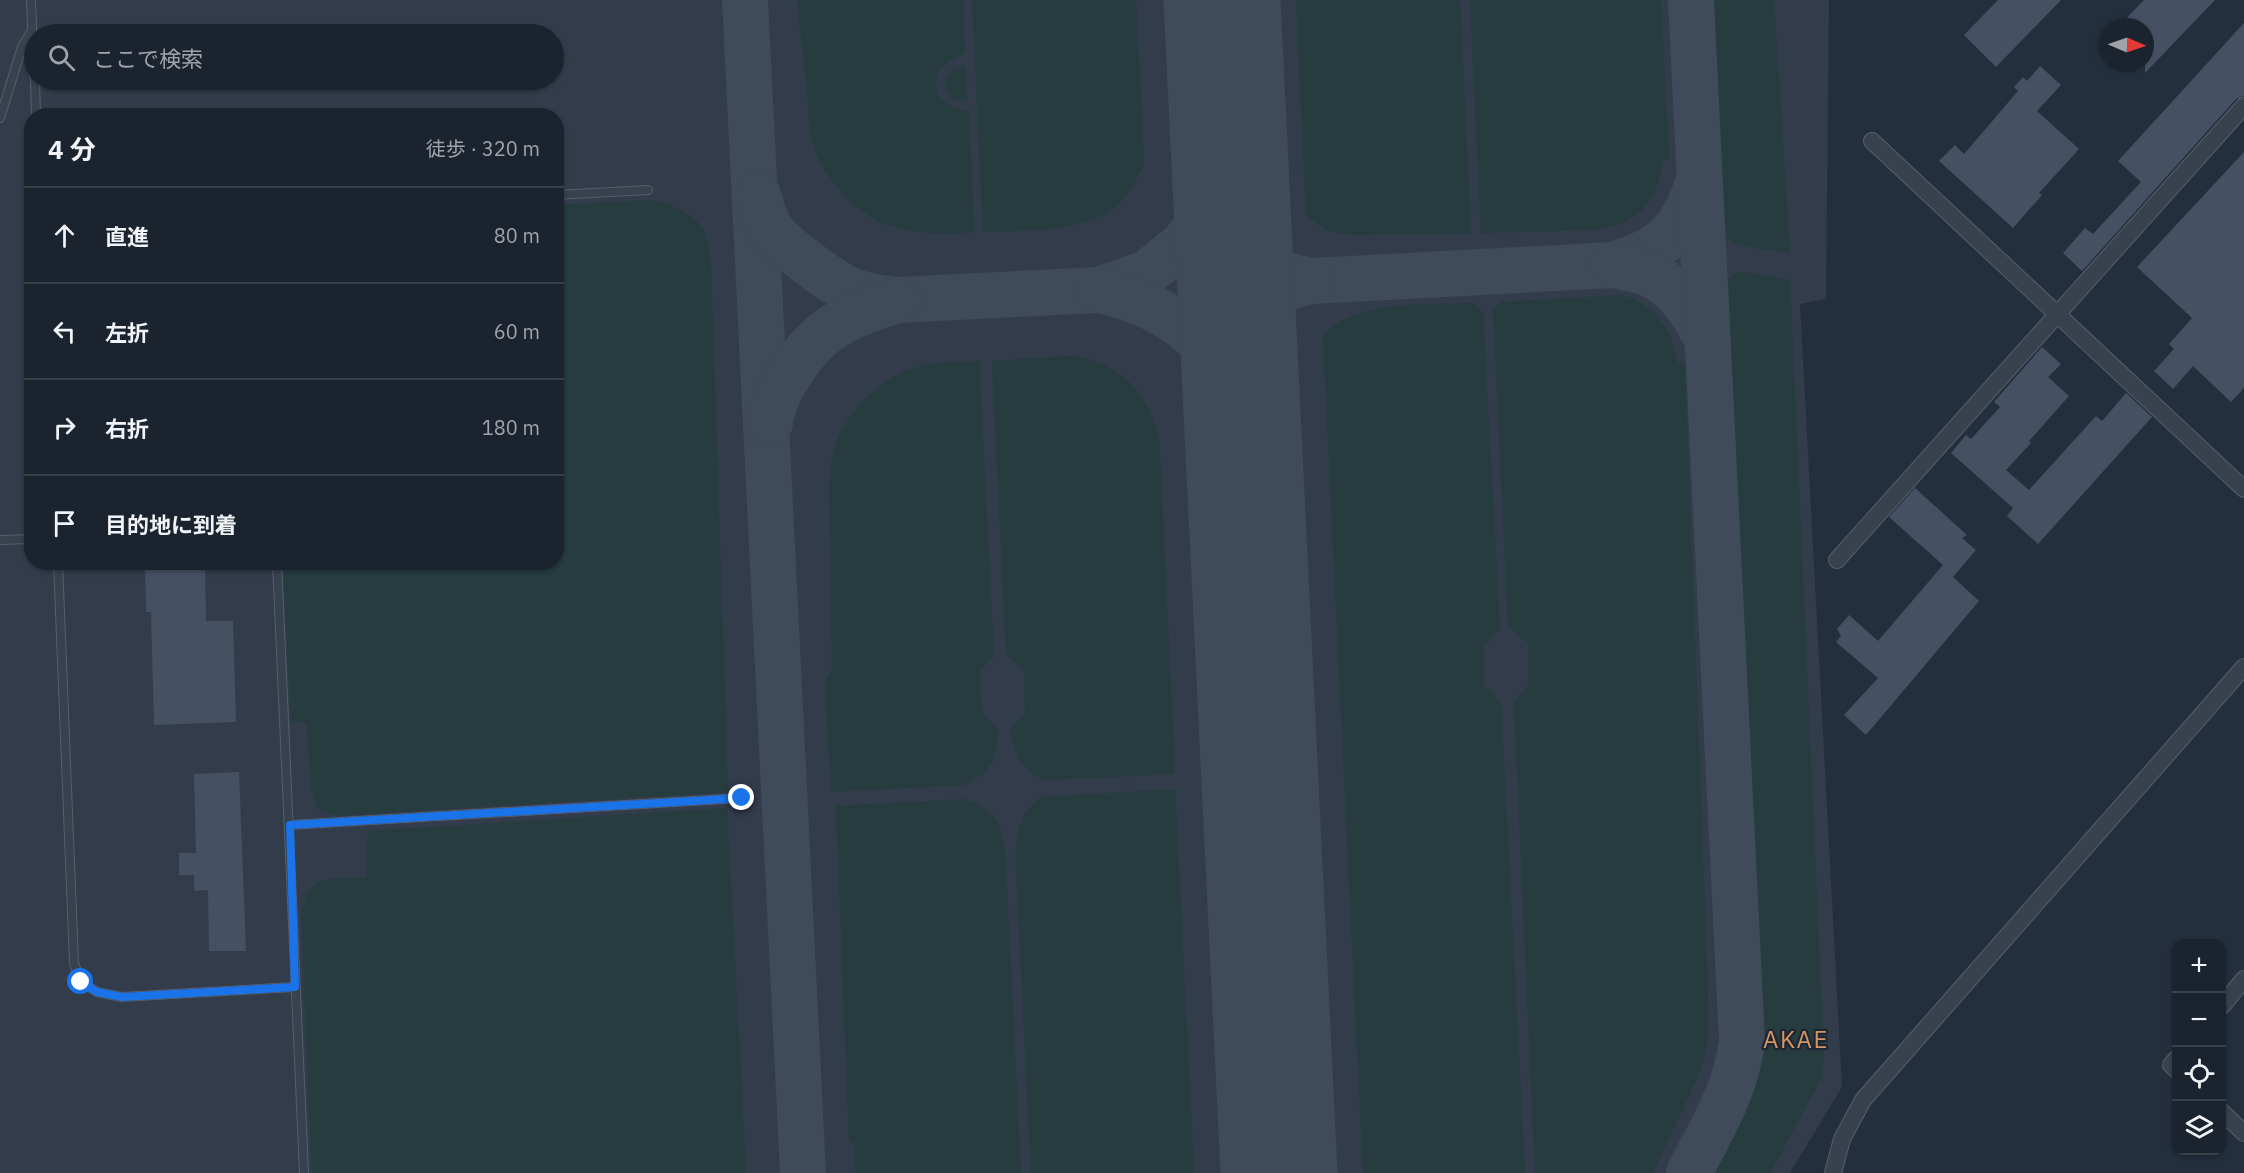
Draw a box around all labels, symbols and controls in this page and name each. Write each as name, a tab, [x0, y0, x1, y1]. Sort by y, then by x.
north arrow	[2100, 18, 2154, 72]
search box	[24, 24, 564, 90]
icon: search	[45, 41, 78, 74]
text: ここで検索	[93, 44, 203, 73]
text: 4 分	[48, 132, 96, 166]
text: 徒歩 · 320 m	[426, 135, 540, 162]
icon: ahead	[48, 219, 81, 252]
text: 直進	[105, 222, 149, 251]
text: 80 m	[494, 222, 540, 249]
icon: left	[48, 315, 81, 348]
text: 左折	[105, 318, 149, 347]
text: 60 m	[494, 318, 540, 345]
icon: right	[48, 411, 81, 444]
text: 右折	[105, 414, 149, 443]
text: 180 m	[482, 414, 540, 441]
icon: arrive	[48, 507, 81, 540]
text: 目的地に到着	[105, 510, 237, 539]
route end	[728, 784, 754, 810]
map controls	[2172, 939, 2226, 1155]
button: +	[2172, 939, 2226, 993]
route start	[67, 968, 93, 994]
button: −	[2172, 993, 2226, 1047]
district label: AKAE	[1763, 1023, 1829, 1055]
button: locate	[2172, 1047, 2226, 1101]
button: layers	[2172, 1101, 2226, 1155]

